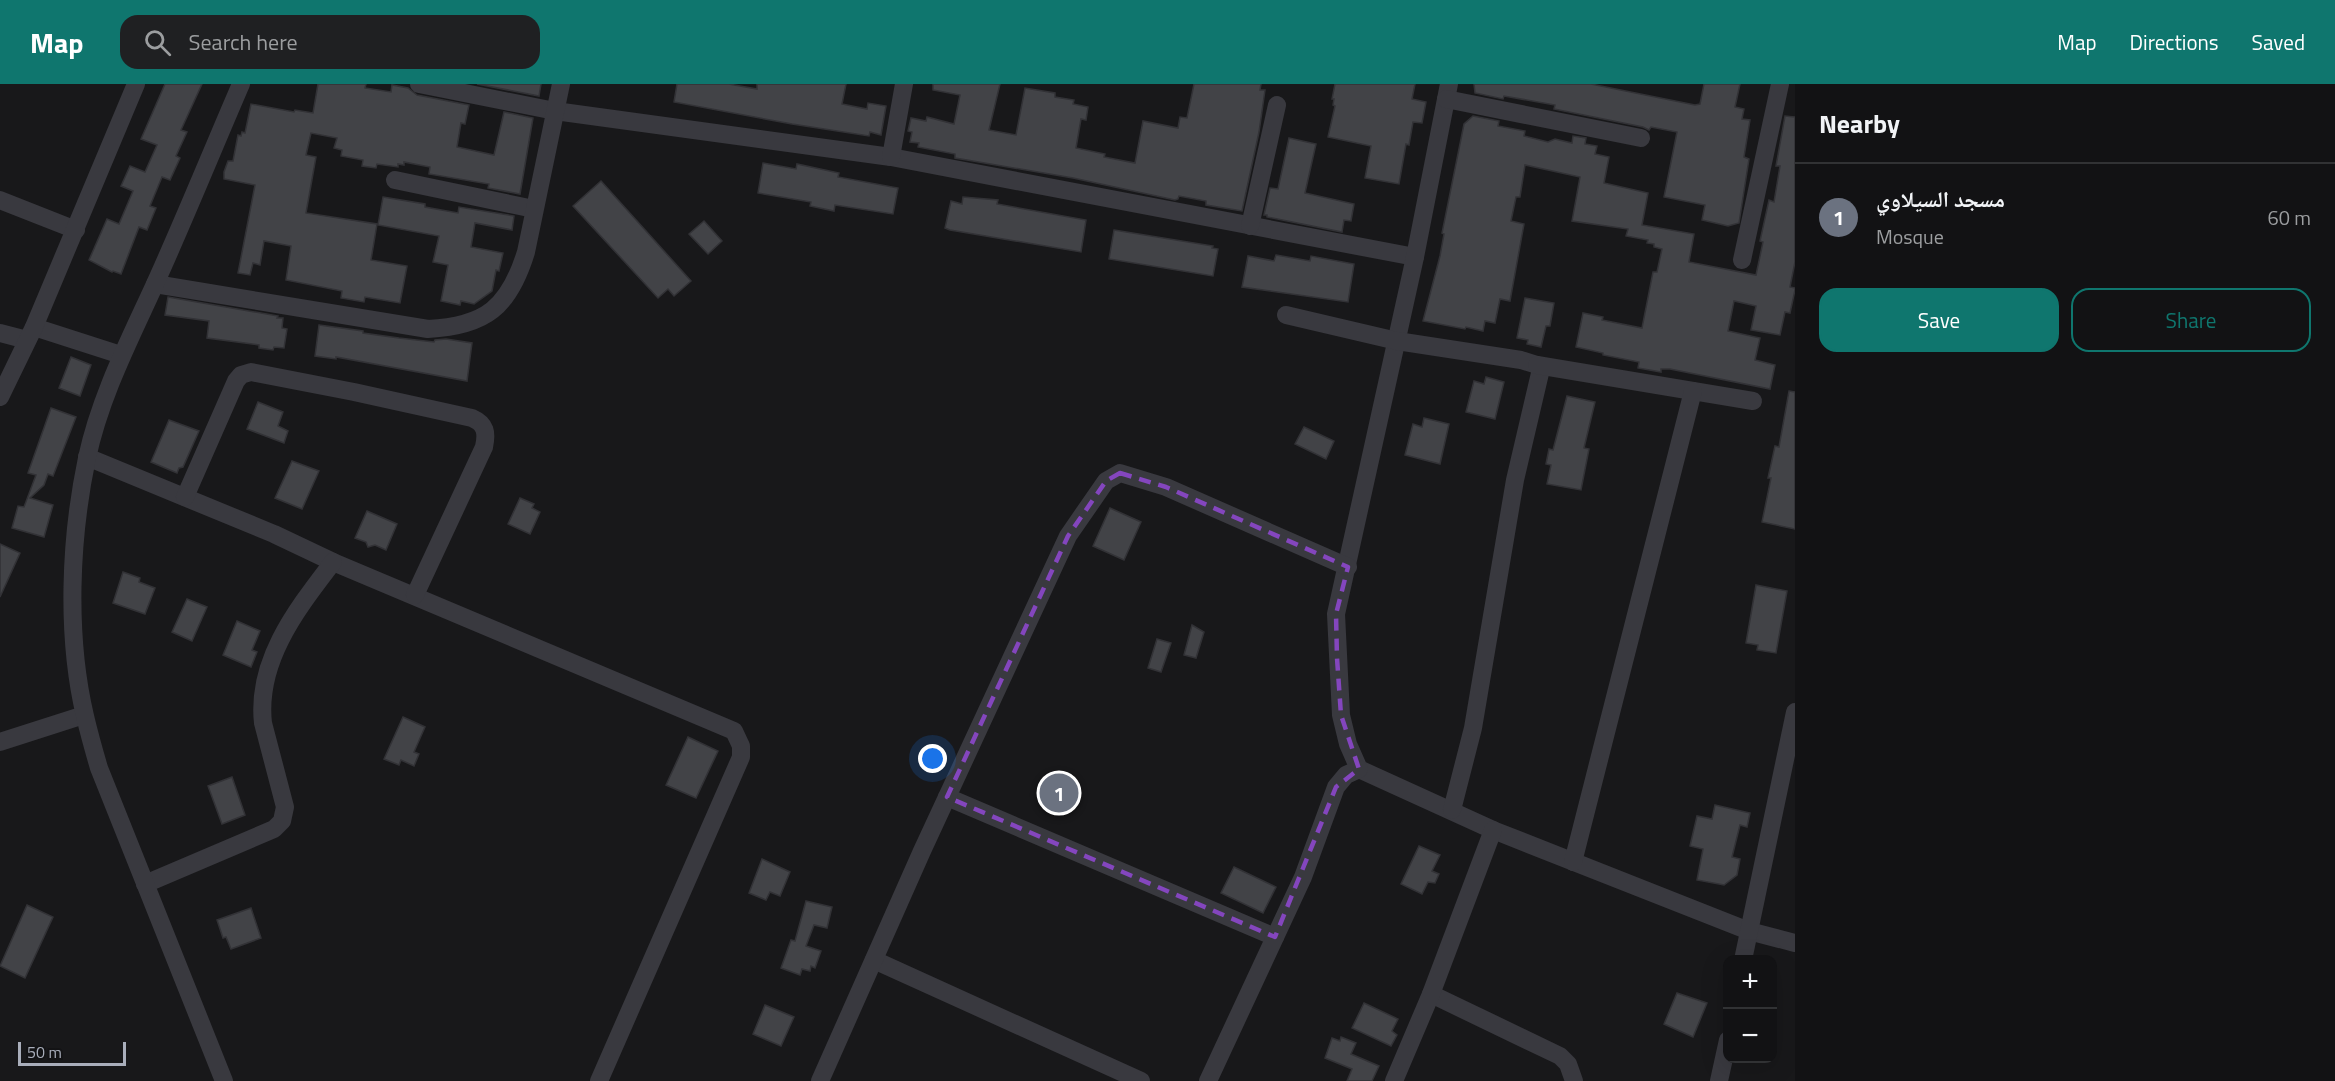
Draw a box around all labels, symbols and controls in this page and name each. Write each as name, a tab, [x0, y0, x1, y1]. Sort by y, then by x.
search box	[120, 15, 540, 69]
text: Map	[30, 21, 84, 64]
text: Search here	[189, 25, 298, 59]
icon: search	[141, 26, 174, 59]
text: Map	[2057, 26, 2097, 58]
text: Directions	[2130, 26, 2219, 58]
text: Saved	[2252, 26, 2305, 58]
text: Nearby	[1819, 104, 1900, 143]
text: مسجد السيلاوي	[1876, 182, 2005, 216]
text: 1	[1833, 202, 1844, 233]
text: 60 m	[2267, 202, 2311, 233]
text: Mosque	[1876, 221, 1944, 252]
button: Save	[1819, 288, 2059, 352]
button: Share	[2071, 288, 2311, 352]
your location	[918, 744, 947, 773]
pin: 1	[1040, 770, 1078, 816]
map controls	[1723, 955, 1777, 1063]
button: +	[1723, 955, 1777, 1009]
button: −	[1723, 1009, 1777, 1063]
scale bar	[18, 1039, 126, 1066]
text: 50 m	[27, 1040, 62, 1064]

